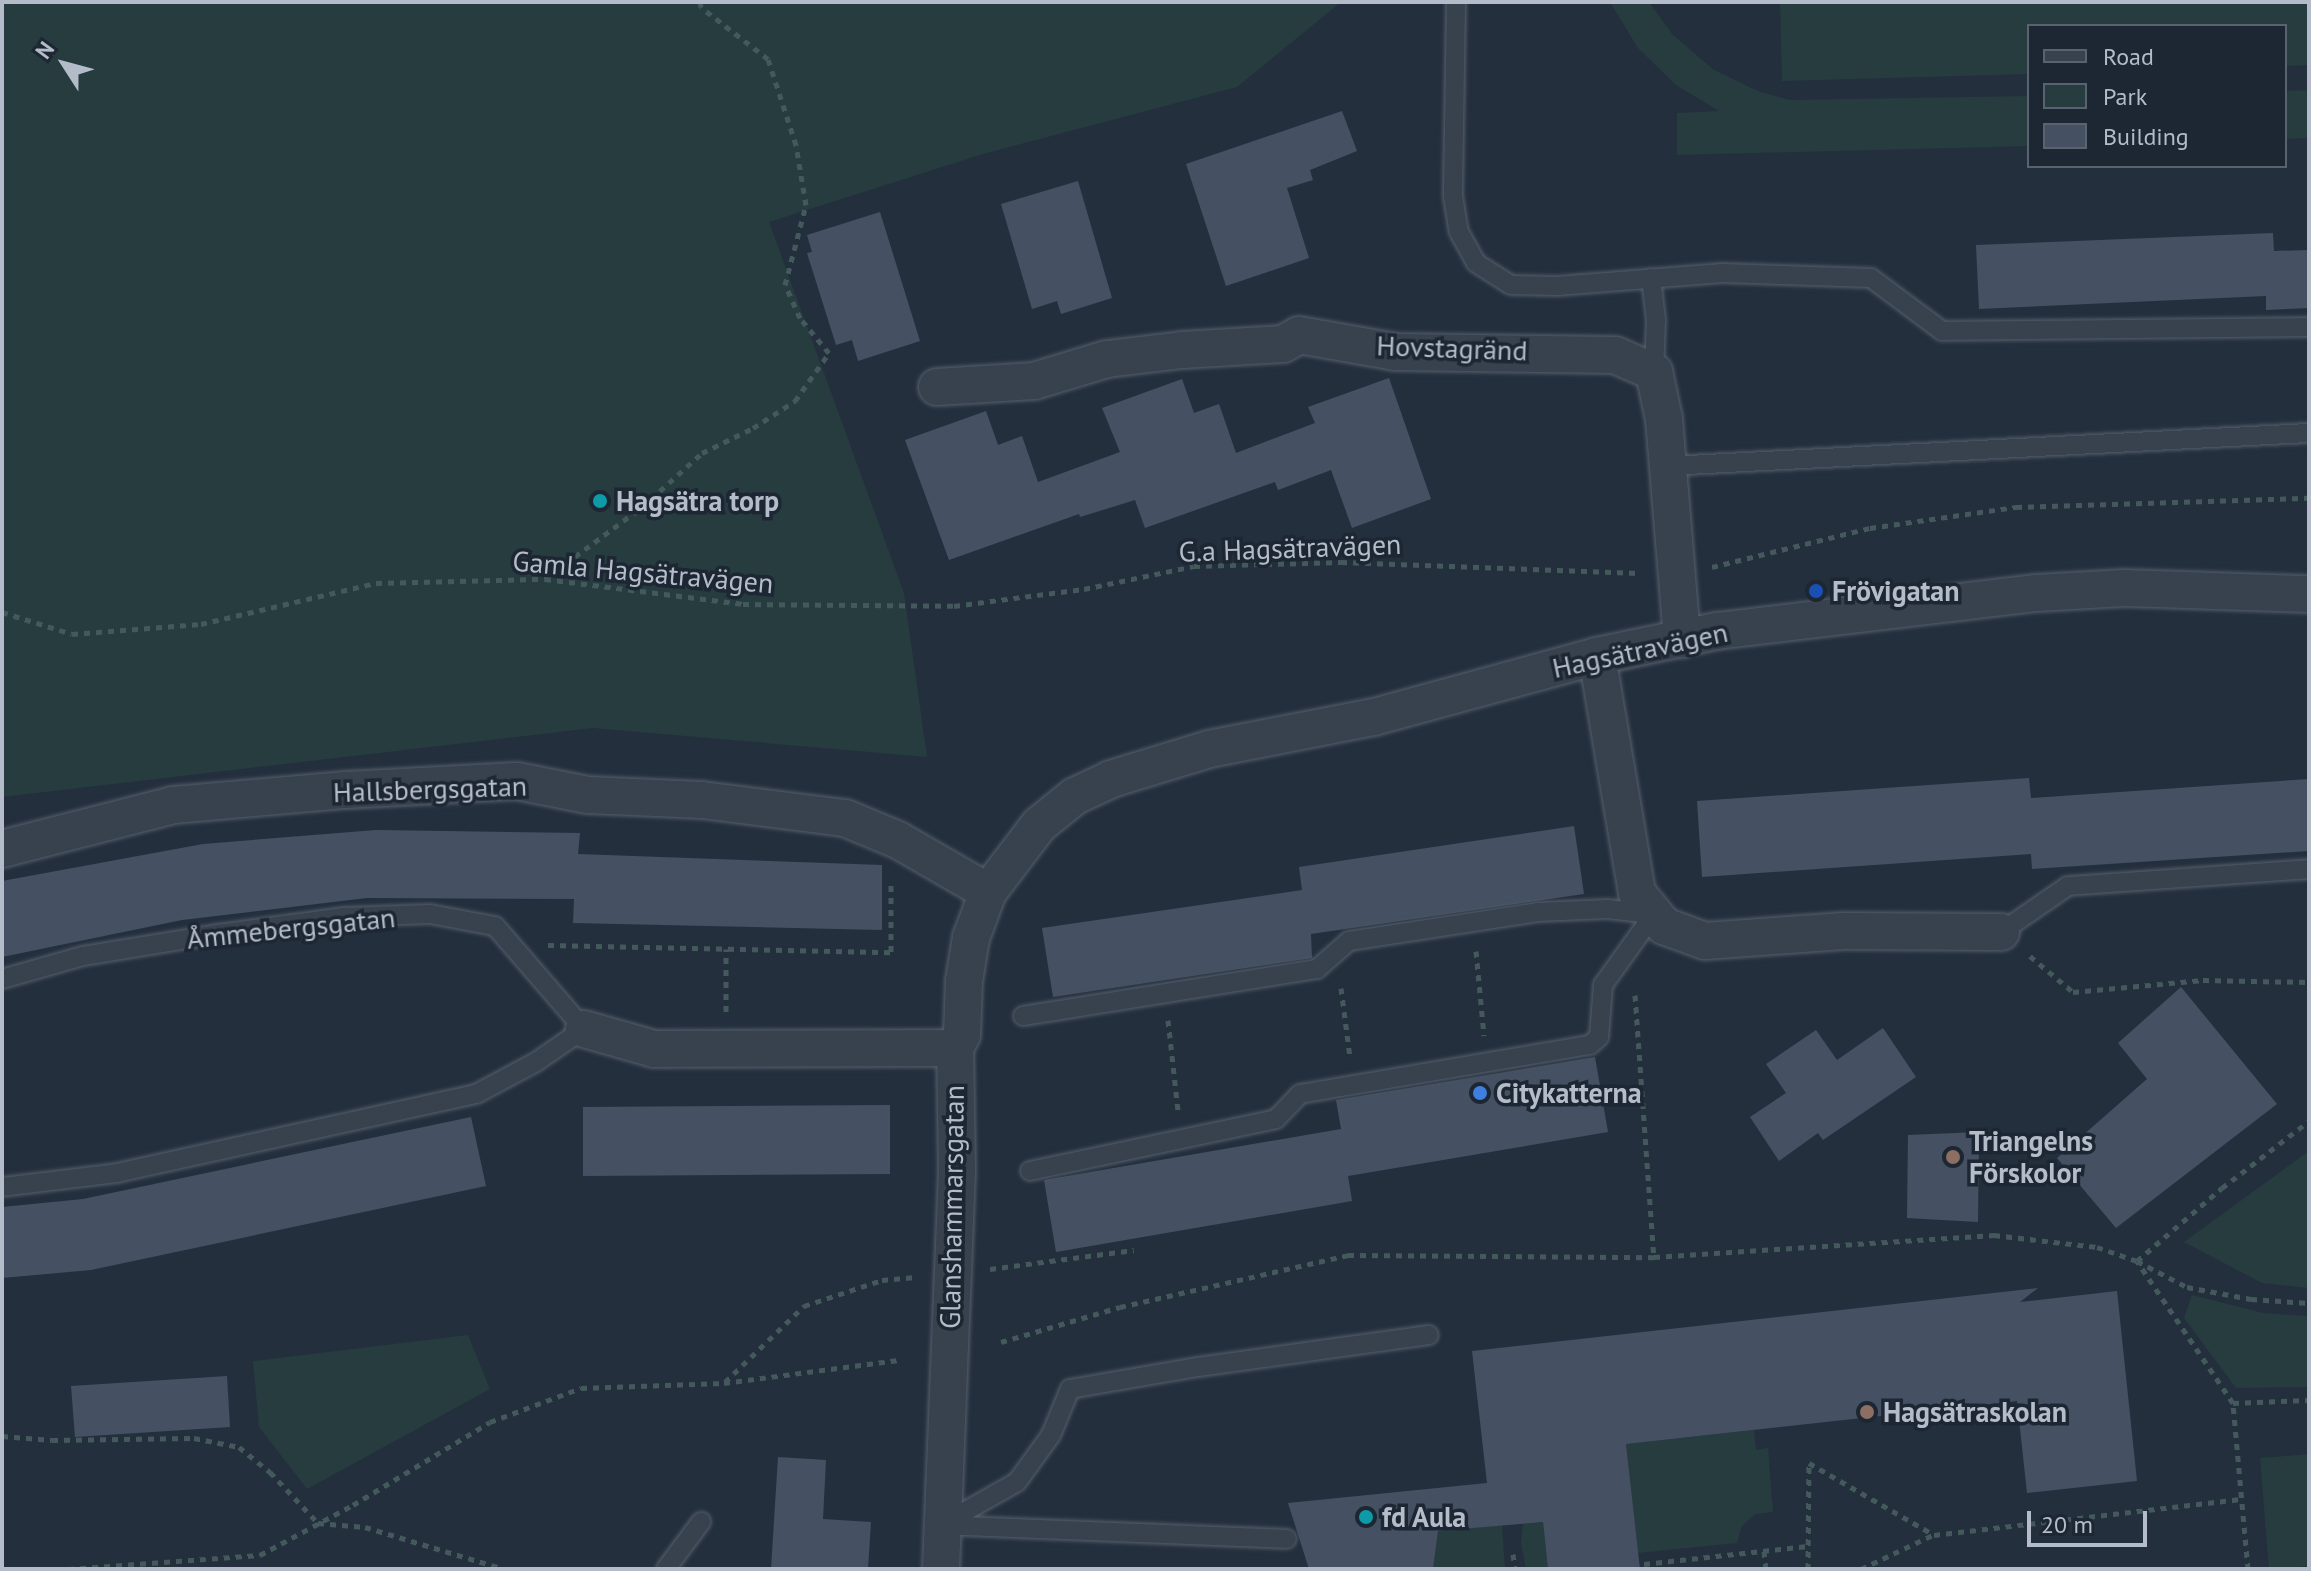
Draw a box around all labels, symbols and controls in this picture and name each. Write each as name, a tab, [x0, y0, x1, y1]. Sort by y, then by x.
north arrow	[24, 24, 104, 104]
legend	[2027, 24, 2287, 168]
text: N	[29, 36, 60, 64]
text: Road	[2103, 41, 2154, 72]
text: Park	[2103, 81, 2147, 112]
text: Building	[2103, 121, 2189, 152]
street label: Hovstagränd	[1376, 329, 1528, 367]
place label: Hagsätra torp	[616, 484, 779, 518]
marker: Hagsätra torp	[591, 492, 609, 510]
street label: G.a Hagsätravägen	[1178, 527, 1402, 569]
street label: Gamla Hagsätravägen	[511, 544, 775, 600]
place label: Frövigatan	[1832, 574, 1959, 608]
marker: Frövigatan	[1807, 582, 1825, 600]
street label: Hagsätravägen	[1549, 615, 1731, 685]
street label: Hallsbergsgatan	[332, 769, 528, 809]
street label: Åmmebergsgatan	[185, 900, 397, 956]
place label: Citykatterna	[1496, 1076, 1642, 1110]
marker: Citykatterna	[1471, 1084, 1489, 1102]
street label: Glanshammarsgatan	[933, 1085, 971, 1329]
place label: Triangelns Förskolor	[1969, 1124, 2093, 1190]
marker: Triangelns Förskolor	[1944, 1148, 1962, 1166]
place label: Hagsätraskolan	[1883, 1395, 2067, 1429]
marker: Hagsätraskolan	[1858, 1403, 1876, 1421]
scale bar	[2031, 1495, 2151, 1545]
place label: fd Aula	[1382, 1500, 1467, 1534]
marker: fd Aula	[1357, 1508, 1375, 1526]
text: 20 m	[2041, 1509, 2093, 1540]

